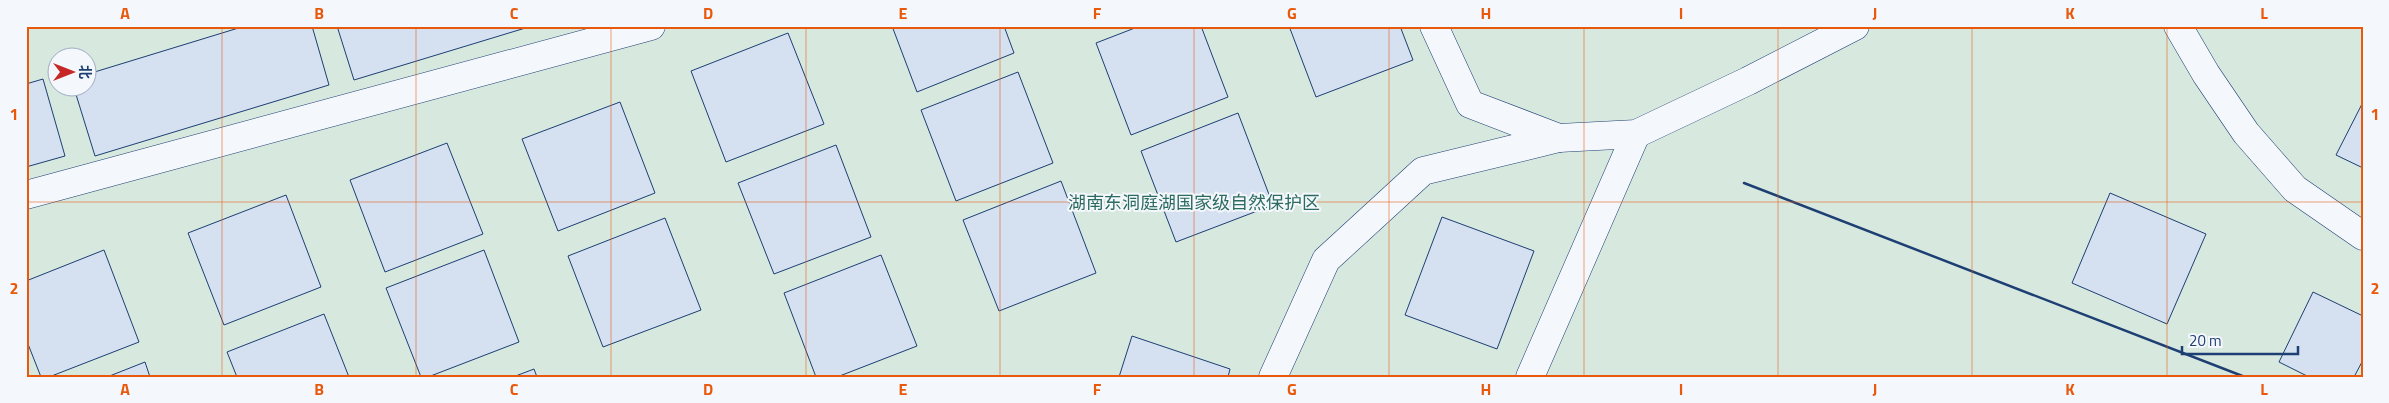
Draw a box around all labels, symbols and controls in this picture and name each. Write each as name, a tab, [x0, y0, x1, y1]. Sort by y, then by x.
text: A	[120, 1, 130, 25]
text: B	[314, 1, 324, 25]
text: C	[510, 1, 519, 25]
text: D	[703, 1, 713, 25]
text: E	[899, 1, 908, 25]
text: F	[1093, 1, 1102, 25]
text: G	[1287, 1, 1297, 25]
text: H	[1481, 1, 1491, 25]
text: I	[1679, 1, 1683, 25]
text: J	[1873, 1, 1877, 25]
text: K	[2065, 1, 2075, 25]
text: L	[2260, 1, 2268, 25]
north arrow	[48, 48, 98, 98]
text: 北	[75, 65, 96, 79]
text: 1	[10, 102, 18, 126]
text: 1	[2371, 102, 2379, 126]
park label: 湖南东洞庭湖国家级自然保护区	[1068, 189, 1320, 216]
text: 2	[10, 276, 18, 300]
text: 2	[2371, 276, 2379, 300]
scale bar	[2182, 323, 2298, 355]
text: 20 m	[2189, 329, 2222, 352]
text: A	[120, 377, 130, 401]
text: B	[314, 377, 324, 401]
text: C	[510, 377, 519, 401]
text: D	[703, 377, 713, 401]
text: E	[899, 377, 908, 401]
text: F	[1093, 377, 1102, 401]
text: G	[1287, 377, 1297, 401]
text: H	[1481, 377, 1491, 401]
text: I	[1679, 377, 1683, 401]
text: J	[1873, 377, 1877, 401]
text: K	[2065, 377, 2075, 401]
text: L	[2260, 377, 2268, 401]

